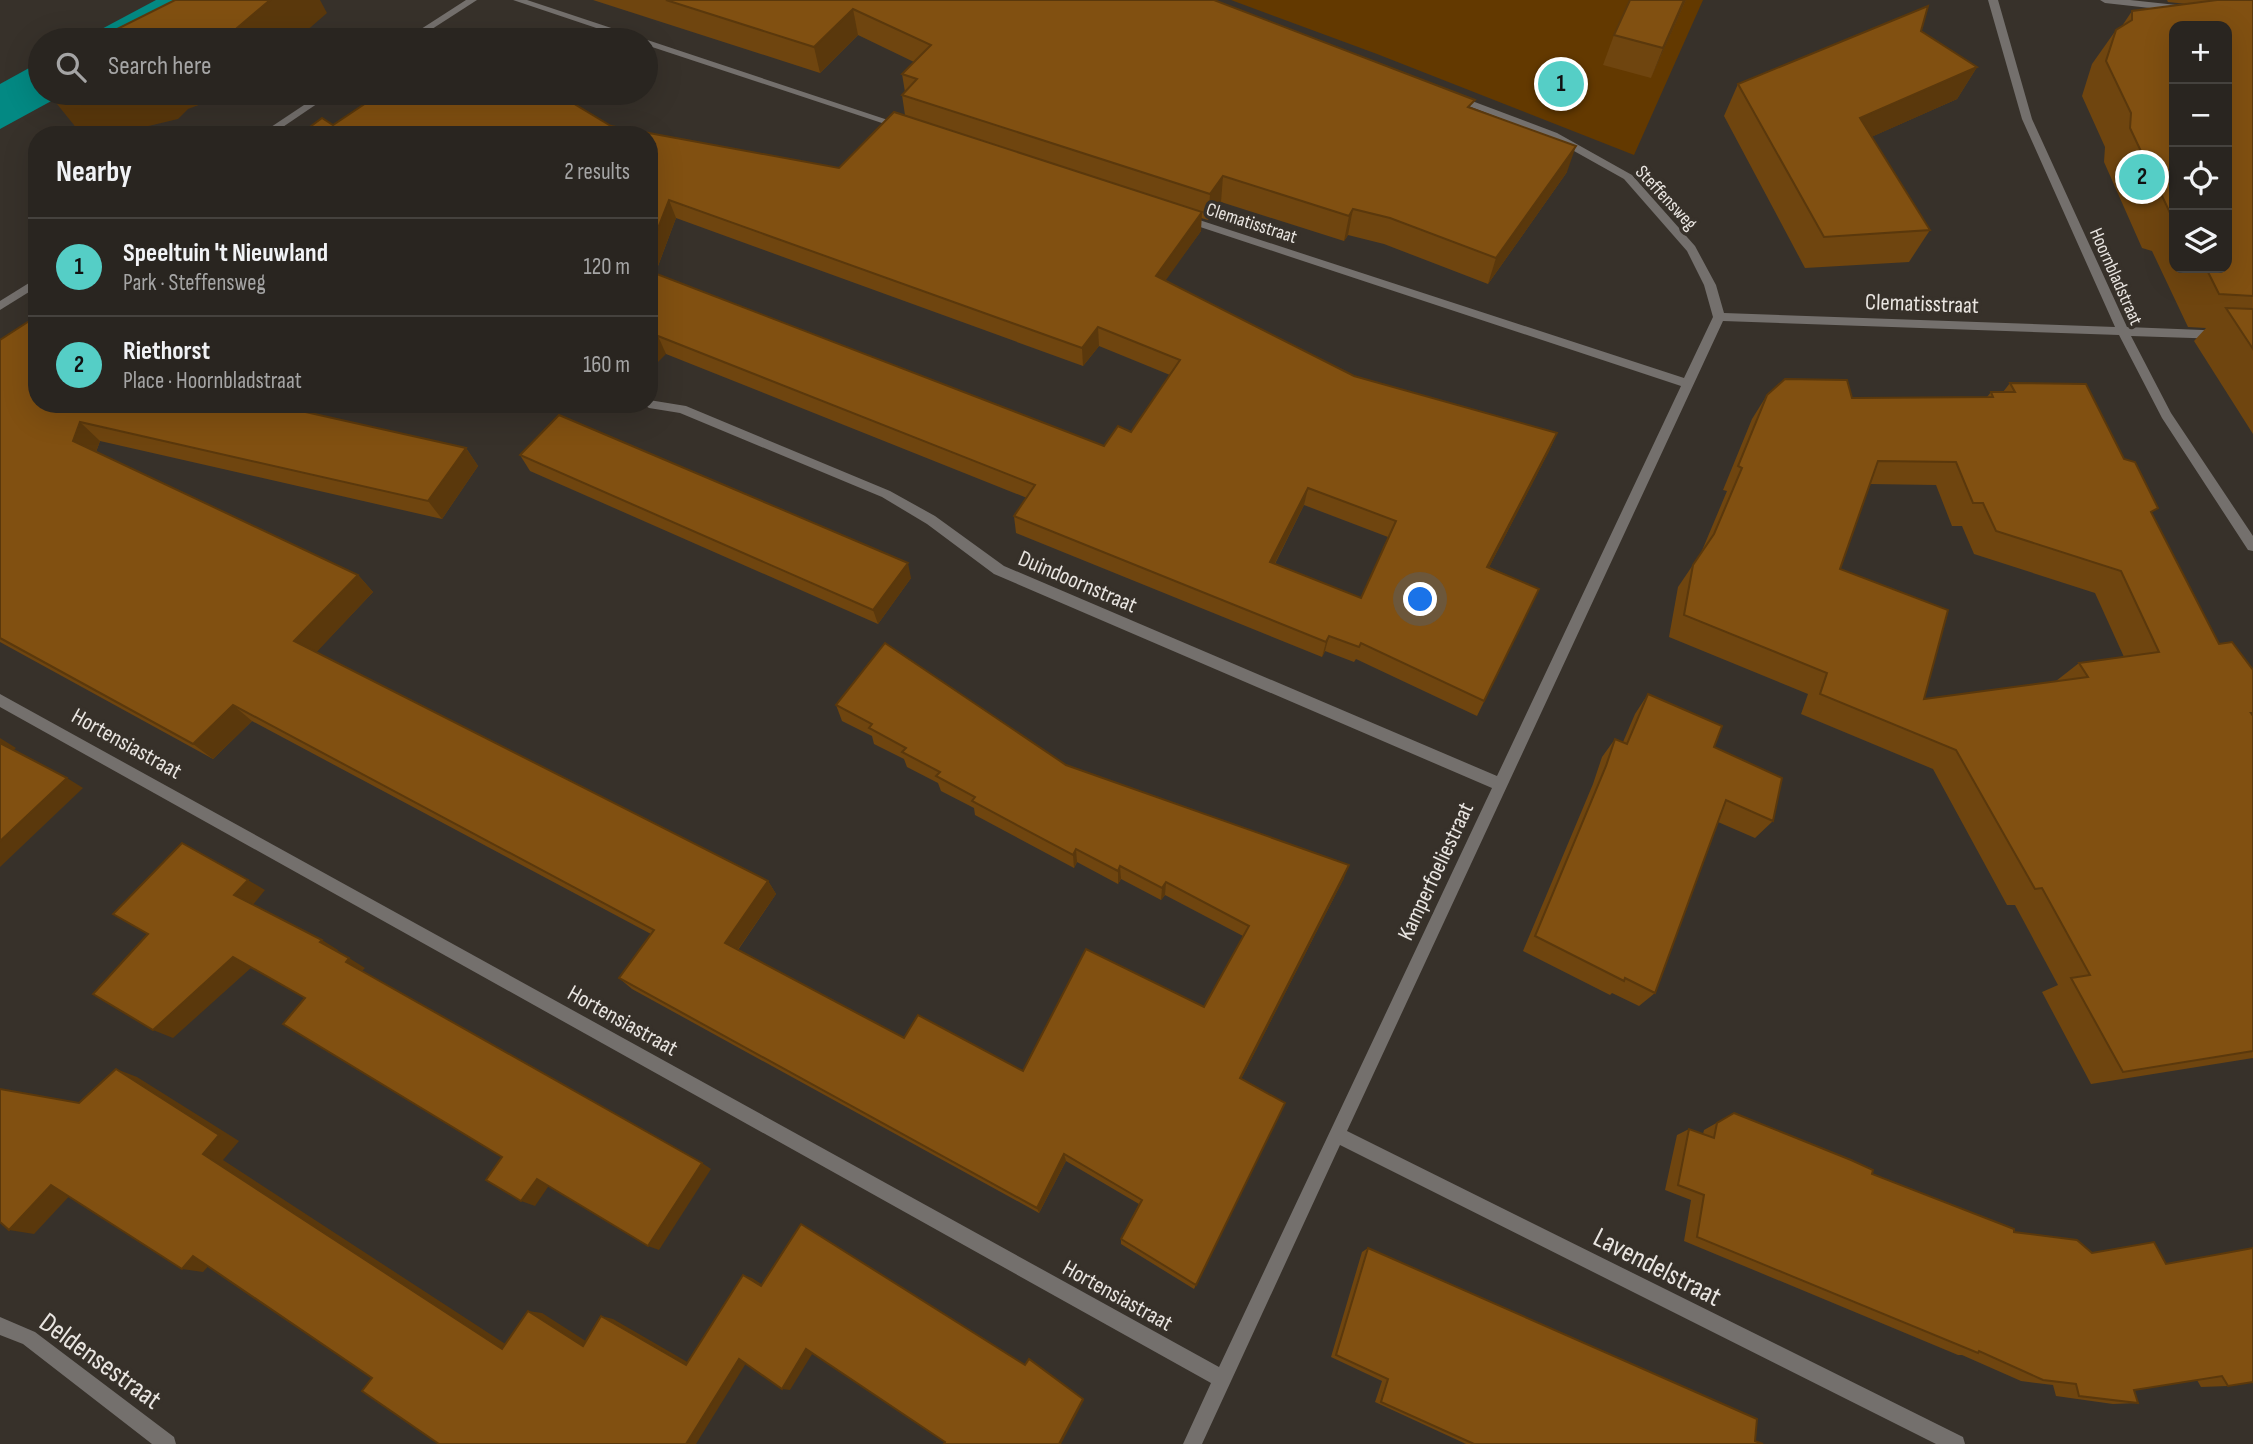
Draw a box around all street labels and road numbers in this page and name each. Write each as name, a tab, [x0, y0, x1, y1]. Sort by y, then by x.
street label: Steffensweg	[1630, 161, 1702, 236]
street label: Clematisstraat	[1203, 198, 1300, 249]
street label: Hoornbladstraat	[2084, 224, 2147, 329]
street label: Clematisstraat	[1865, 288, 1979, 320]
street label: Duindoornstraat	[1014, 544, 1141, 620]
street label: Hortensiastraat	[67, 702, 187, 786]
street label: Kamperfoeliestraat	[1392, 798, 1480, 945]
street label: Hortensiastraat	[563, 979, 683, 1063]
street label: Lavendelstraat	[1588, 1221, 1727, 1314]
street label: Hortensiastraat	[1058, 1254, 1178, 1338]
street label: Deldensestraat	[33, 1306, 168, 1417]

